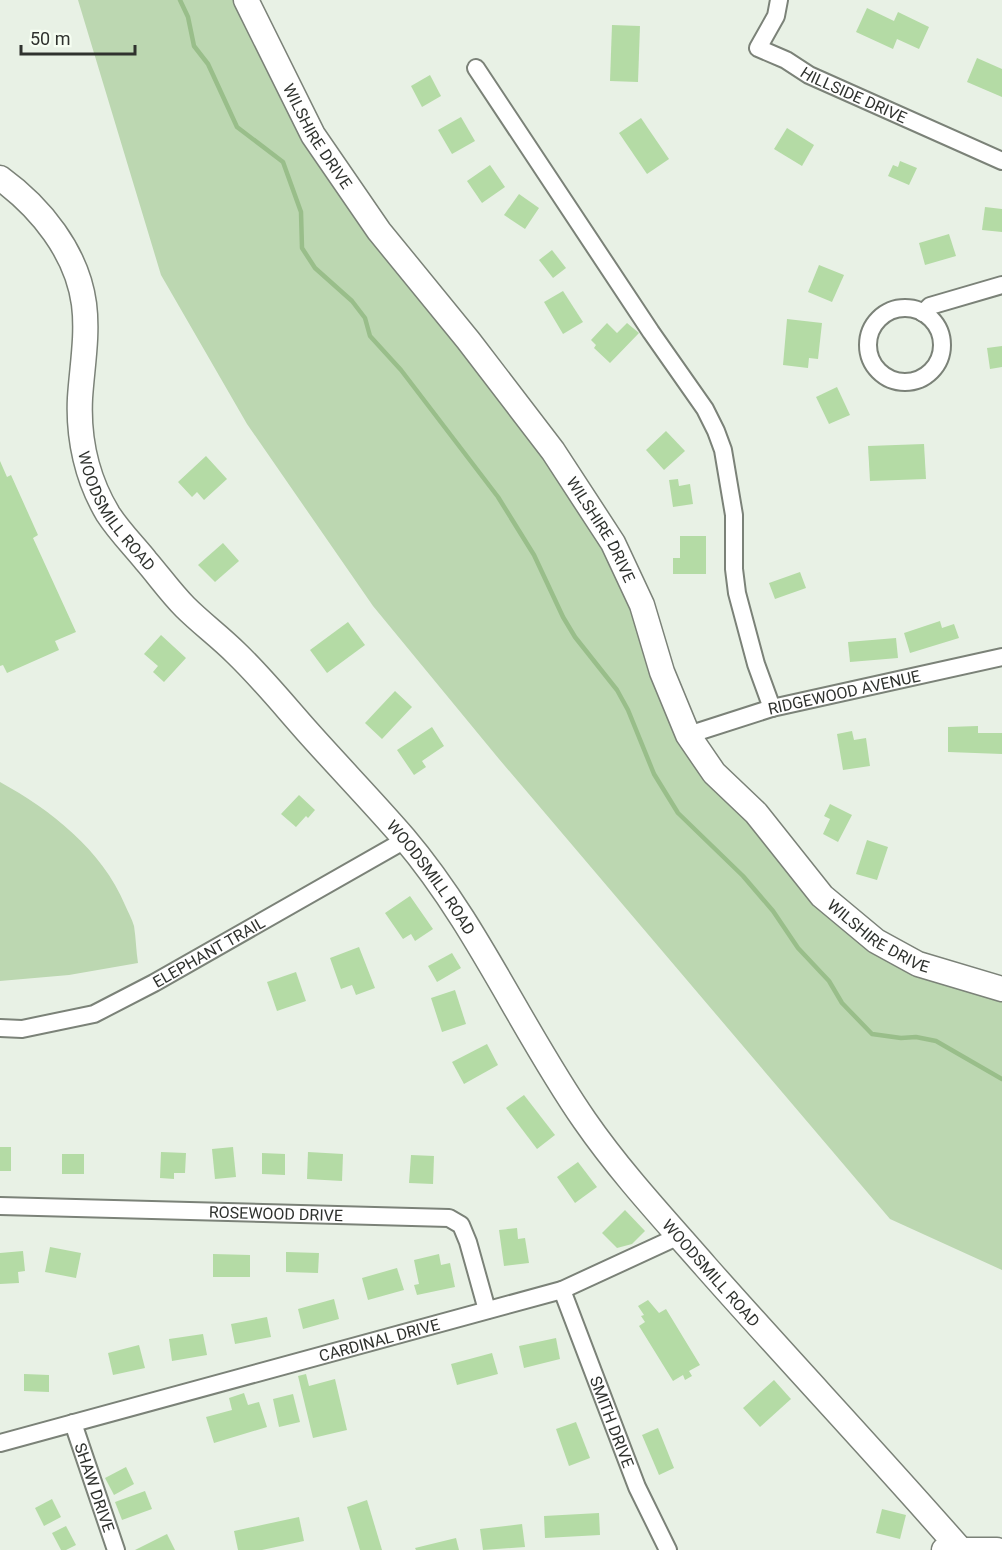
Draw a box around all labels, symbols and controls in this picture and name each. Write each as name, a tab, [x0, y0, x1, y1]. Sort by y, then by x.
scale bar	[21, 18, 135, 56]
text: 50 m	[30, 28, 70, 49]
street label: HILLSIDE DRIVE	[797, 63, 910, 127]
street label: WILSHIRE DRIVE	[279, 80, 356, 193]
street label: WOODSMILL ROAD	[74, 449, 159, 575]
street label: WILSHIRE DRIVE	[562, 473, 639, 585]
street label: RIDGEWOOD AVENUE	[766, 666, 922, 719]
street label: WOODSMILL ROAD	[383, 816, 479, 938]
street label: WILSHIRE DRIVE	[823, 896, 931, 977]
street label: ELEPHANT TRAIL	[150, 913, 269, 992]
street label: ROSEWOOD DRIVE	[209, 1203, 343, 1225]
street label: WOODSMILL ROAD	[658, 1216, 764, 1331]
street label: CARDINAL DRIVE	[317, 1315, 442, 1366]
street label: SMITH DRIVE	[586, 1373, 638, 1470]
street label: SHAW DRIVE	[70, 1440, 118, 1535]

